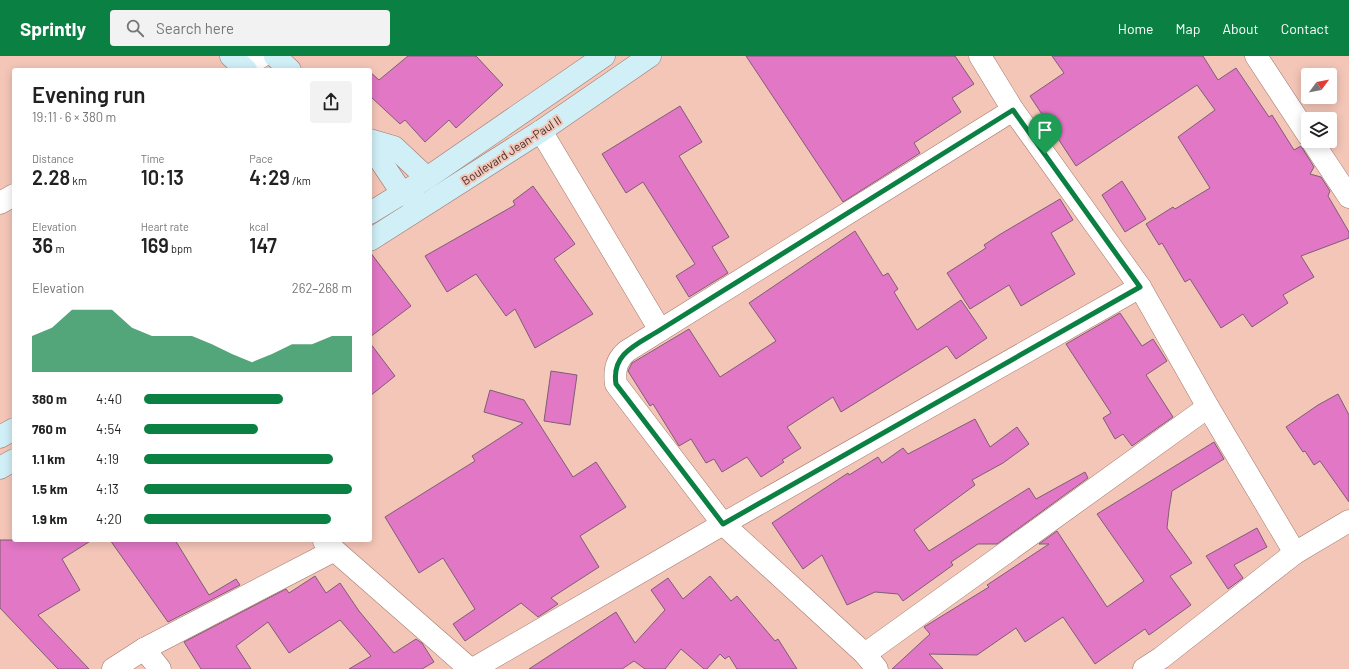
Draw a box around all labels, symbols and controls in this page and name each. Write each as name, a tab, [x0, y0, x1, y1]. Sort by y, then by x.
search box	[110, 10, 390, 46]
text: Sprintly	[20, 17, 86, 40]
icon: search	[124, 17, 146, 39]
text: Search here	[156, 19, 234, 37]
text: Home	[1118, 20, 1154, 37]
text: Map	[1176, 20, 1200, 37]
text: About	[1222, 20, 1259, 37]
text: Contact	[1281, 20, 1329, 37]
north arrow	[1301, 68, 1337, 104]
map controls	[1301, 68, 1337, 148]
text: Evening run	[32, 81, 146, 107]
button: share	[310, 81, 352, 123]
text: 19:11 · 6 × 380 m	[32, 109, 116, 125]
button: layers	[1301, 112, 1337, 148]
street label: Boulevard Jean-Paul II	[459, 113, 563, 187]
pin	[1028, 113, 1062, 154]
icon: arrive	[1034, 119, 1056, 141]
text: Distance	[32, 152, 74, 165]
text: Time	[141, 152, 164, 165]
text: Pace	[249, 152, 273, 165]
text: 2.28	[32, 165, 70, 189]
text: 10:13	[141, 165, 184, 189]
text: 4:29	[249, 165, 290, 189]
text: km	[70, 174, 87, 187]
text: /km	[290, 174, 311, 187]
text: Elevation	[32, 220, 76, 233]
text: Heart rate	[141, 220, 189, 233]
text: kcal	[249, 220, 269, 233]
text: 36	[32, 233, 53, 257]
text: 169	[141, 233, 169, 257]
text: 147	[249, 233, 277, 257]
text: m	[53, 242, 65, 255]
text: bpm	[169, 242, 192, 255]
text: Elevation	[32, 280, 84, 296]
text: 262–268 m	[292, 280, 352, 296]
text: 380 m	[32, 391, 67, 407]
text: 4:40	[96, 391, 122, 407]
text: 760 m	[32, 421, 66, 437]
text: 4:54	[96, 421, 121, 437]
text: 1.1 km	[32, 451, 65, 467]
text: 4:19	[96, 451, 119, 467]
text: 1.5 km	[32, 481, 68, 497]
text: 4:13	[96, 481, 119, 497]
text: 1.9 km	[32, 511, 67, 527]
text: 4:20	[96, 511, 122, 527]

